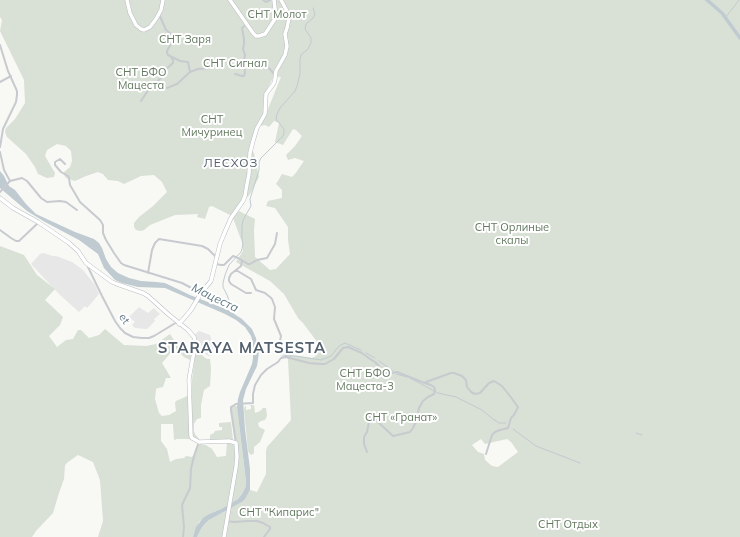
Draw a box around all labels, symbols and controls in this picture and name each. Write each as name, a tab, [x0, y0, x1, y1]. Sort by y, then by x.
park label: СНТ Молот	[247, 8, 307, 22]
park label: СНТ Заря	[159, 33, 211, 47]
park label: СНТ Сигнал	[203, 57, 267, 71]
park label: СНТ БФО Мацеста	[116, 66, 166, 92]
park label: СНТ Мичуринец	[182, 113, 242, 139]
district label: ЛЕСХОЗ	[204, 156, 258, 170]
park label: СНТ Орлиные скалы	[475, 221, 549, 247]
water label: Мацеста	[189, 280, 241, 316]
street label: et	[116, 311, 132, 327]
district label: STARAYA MATSESTA	[158, 339, 326, 357]
park label: СНТ БФО Мацеста-3	[336, 367, 394, 393]
park label: СНТ «Гранат»	[365, 411, 437, 425]
park label: СНТ "Кипарис"	[239, 506, 319, 520]
park label: СНТ Отдых	[538, 518, 598, 532]

